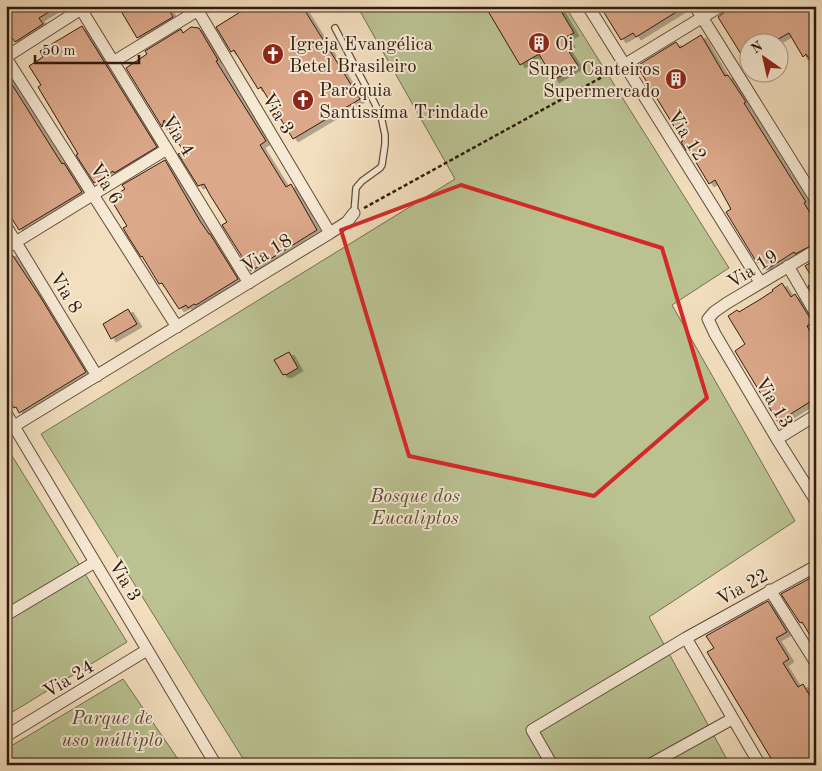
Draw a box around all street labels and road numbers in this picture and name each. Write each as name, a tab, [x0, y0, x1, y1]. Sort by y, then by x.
street label: Via 3	[257, 90, 297, 138]
street label: Via 12	[663, 108, 709, 165]
street label: Via 4	[157, 112, 197, 160]
street label: Via 6	[85, 160, 125, 208]
street label: Via 18	[239, 231, 296, 277]
street label: Via 19	[725, 247, 782, 293]
street label: Via 8	[45, 269, 85, 317]
street label: Via 13	[750, 375, 795, 432]
street label: Via 3	[104, 557, 144, 605]
street label: Via 22	[714, 566, 772, 610]
street label: Via 24	[41, 658, 98, 703]

